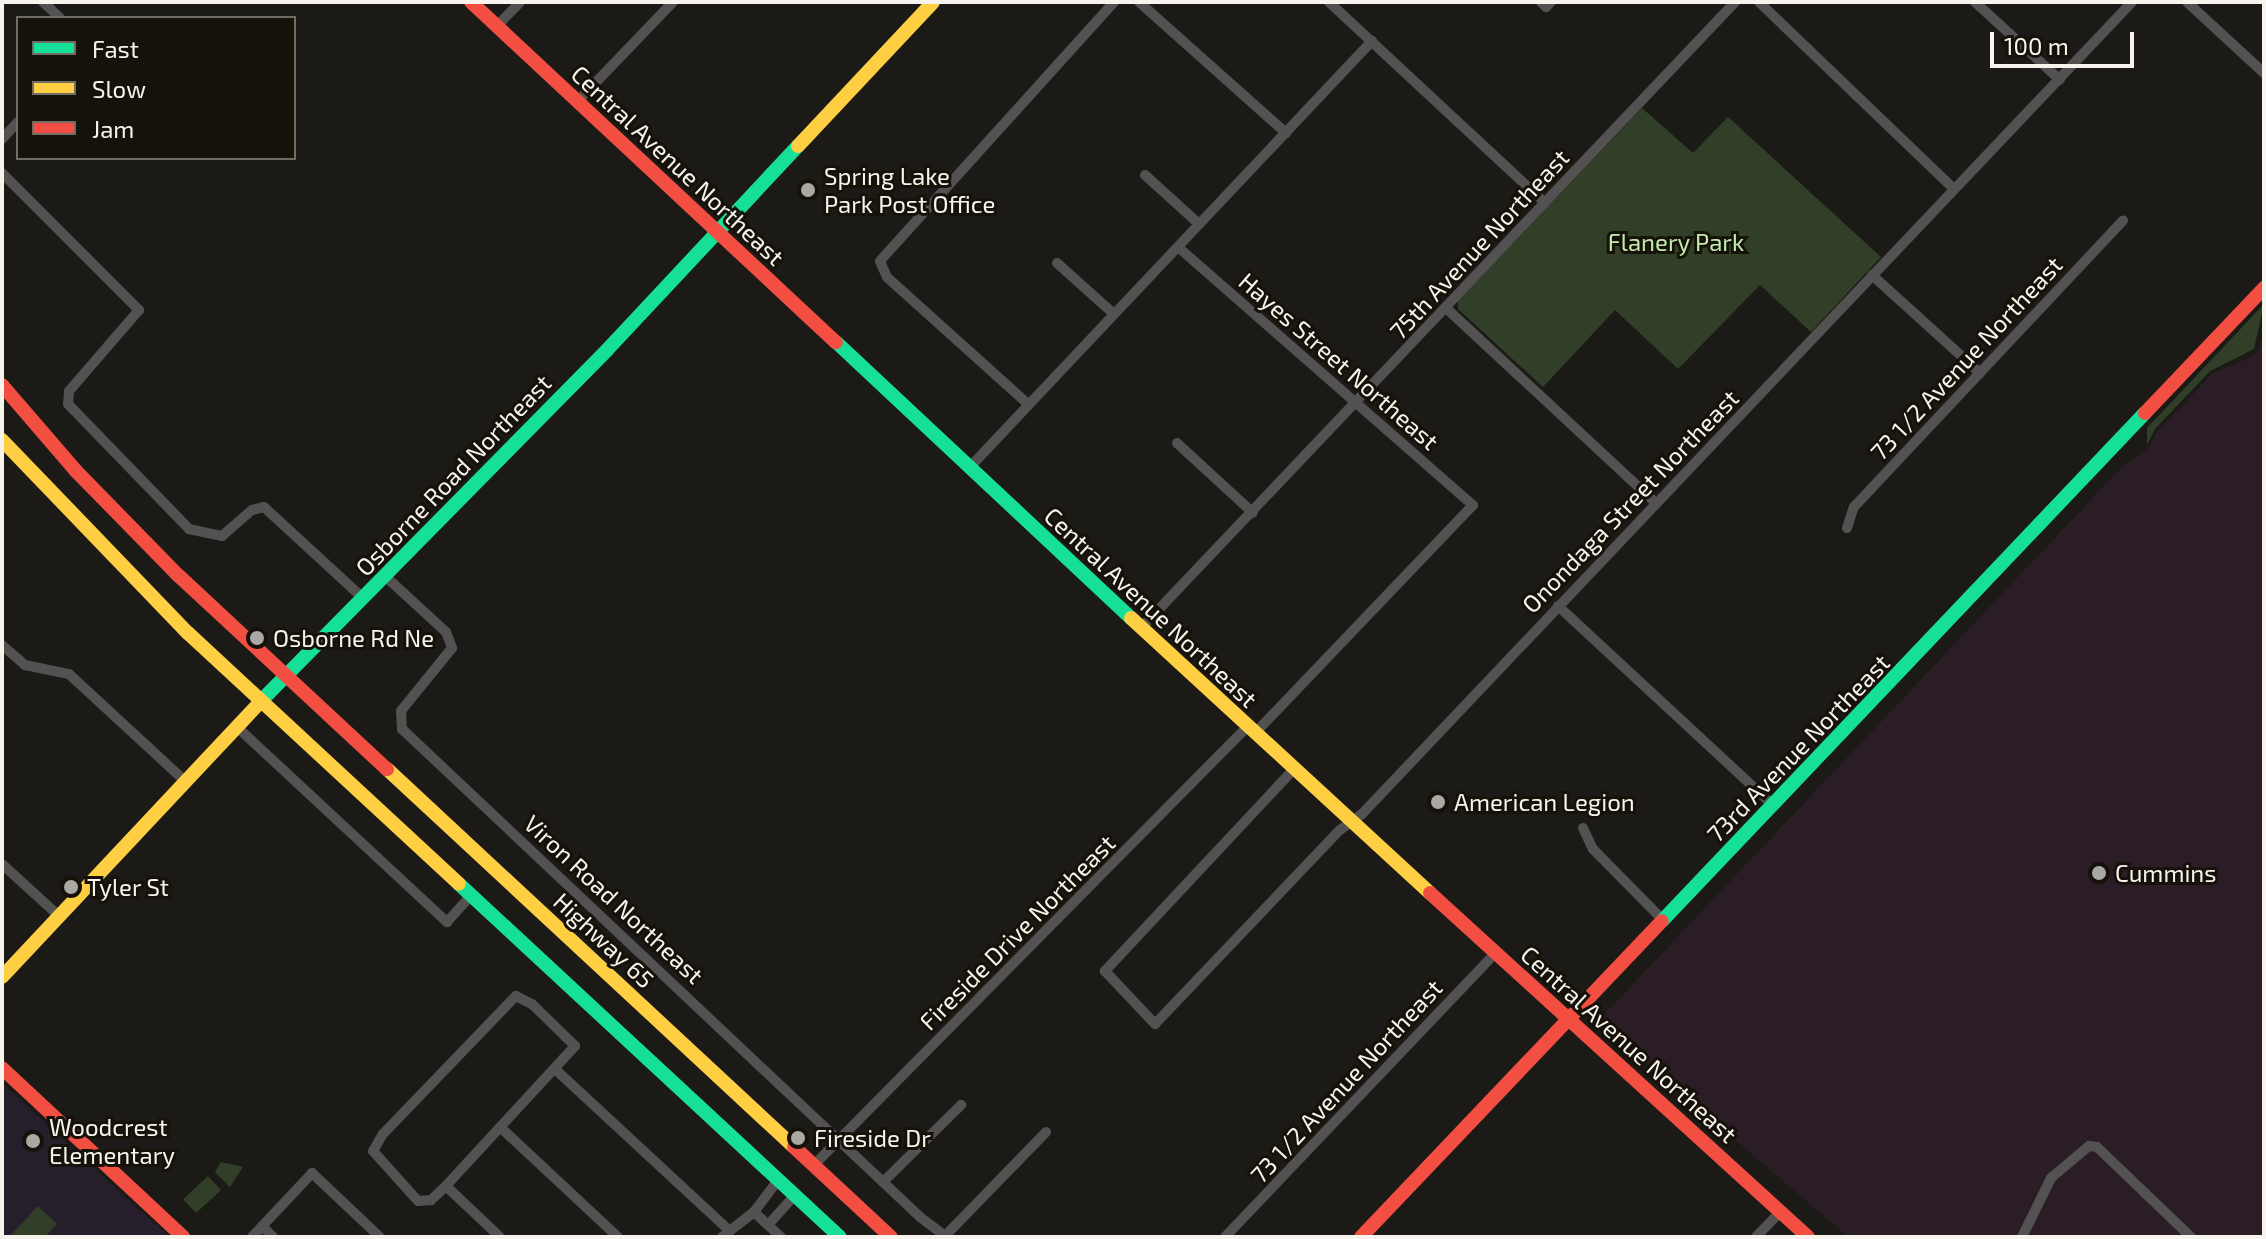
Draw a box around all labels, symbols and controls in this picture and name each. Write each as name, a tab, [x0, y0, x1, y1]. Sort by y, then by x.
legend	[16, 16, 296, 160]
scale bar	[1994, 16, 2138, 66]
text: 100 m	[2004, 31, 2069, 60]
text: Fast	[92, 34, 139, 63]
street label: Central Avenue Northeast	[565, 59, 791, 271]
text: Slow	[92, 74, 146, 103]
text: Jam	[92, 114, 134, 143]
street label: 75th Avenue Northeast	[1383, 143, 1575, 345]
place label: Spring Lake Park Post Office	[824, 162, 996, 218]
marker: Spring Lake Park Post Office	[799, 181, 817, 199]
park label: Flanery Park	[1608, 228, 1744, 256]
street label: 73 1/2 Avenue Northeast	[1864, 250, 2068, 466]
street label: Hayes Street Northeast	[1233, 267, 1445, 455]
street label: Osborne Road Northeast	[349, 368, 557, 582]
street label: Onondaga Street Northeast	[1516, 383, 1744, 619]
street label: Central Avenue Northeast	[1038, 501, 1264, 713]
place label: Osborne Rd Ne	[273, 624, 434, 652]
marker: Osborne Rd Ne	[248, 629, 266, 647]
street label: 73rd Avenue Northeast	[1701, 648, 1895, 848]
place label: American Legion	[1454, 788, 1635, 816]
marker: American Legion	[1429, 793, 1447, 811]
street label: Viron Road Northeast	[519, 809, 709, 989]
street label: Fireside Drive Northeast	[913, 828, 1121, 1036]
place label: Cummins	[2115, 859, 2216, 887]
marker: Cummins	[2090, 864, 2108, 882]
place label: Tyler St	[87, 873, 169, 901]
marker: Tyler St	[62, 878, 80, 896]
street label: Highway 65	[548, 886, 660, 994]
street label: Central Avenue Northeast	[1515, 939, 1743, 1149]
street label: 73 1/2 Avenue Northeast	[1244, 973, 1448, 1189]
place label: Woodcrest Elementary	[49, 1113, 175, 1169]
place label: Fireside Dr	[814, 1124, 931, 1152]
marker: Fireside Dr	[789, 1129, 807, 1147]
marker: Woodcrest Elementary	[24, 1132, 42, 1150]

